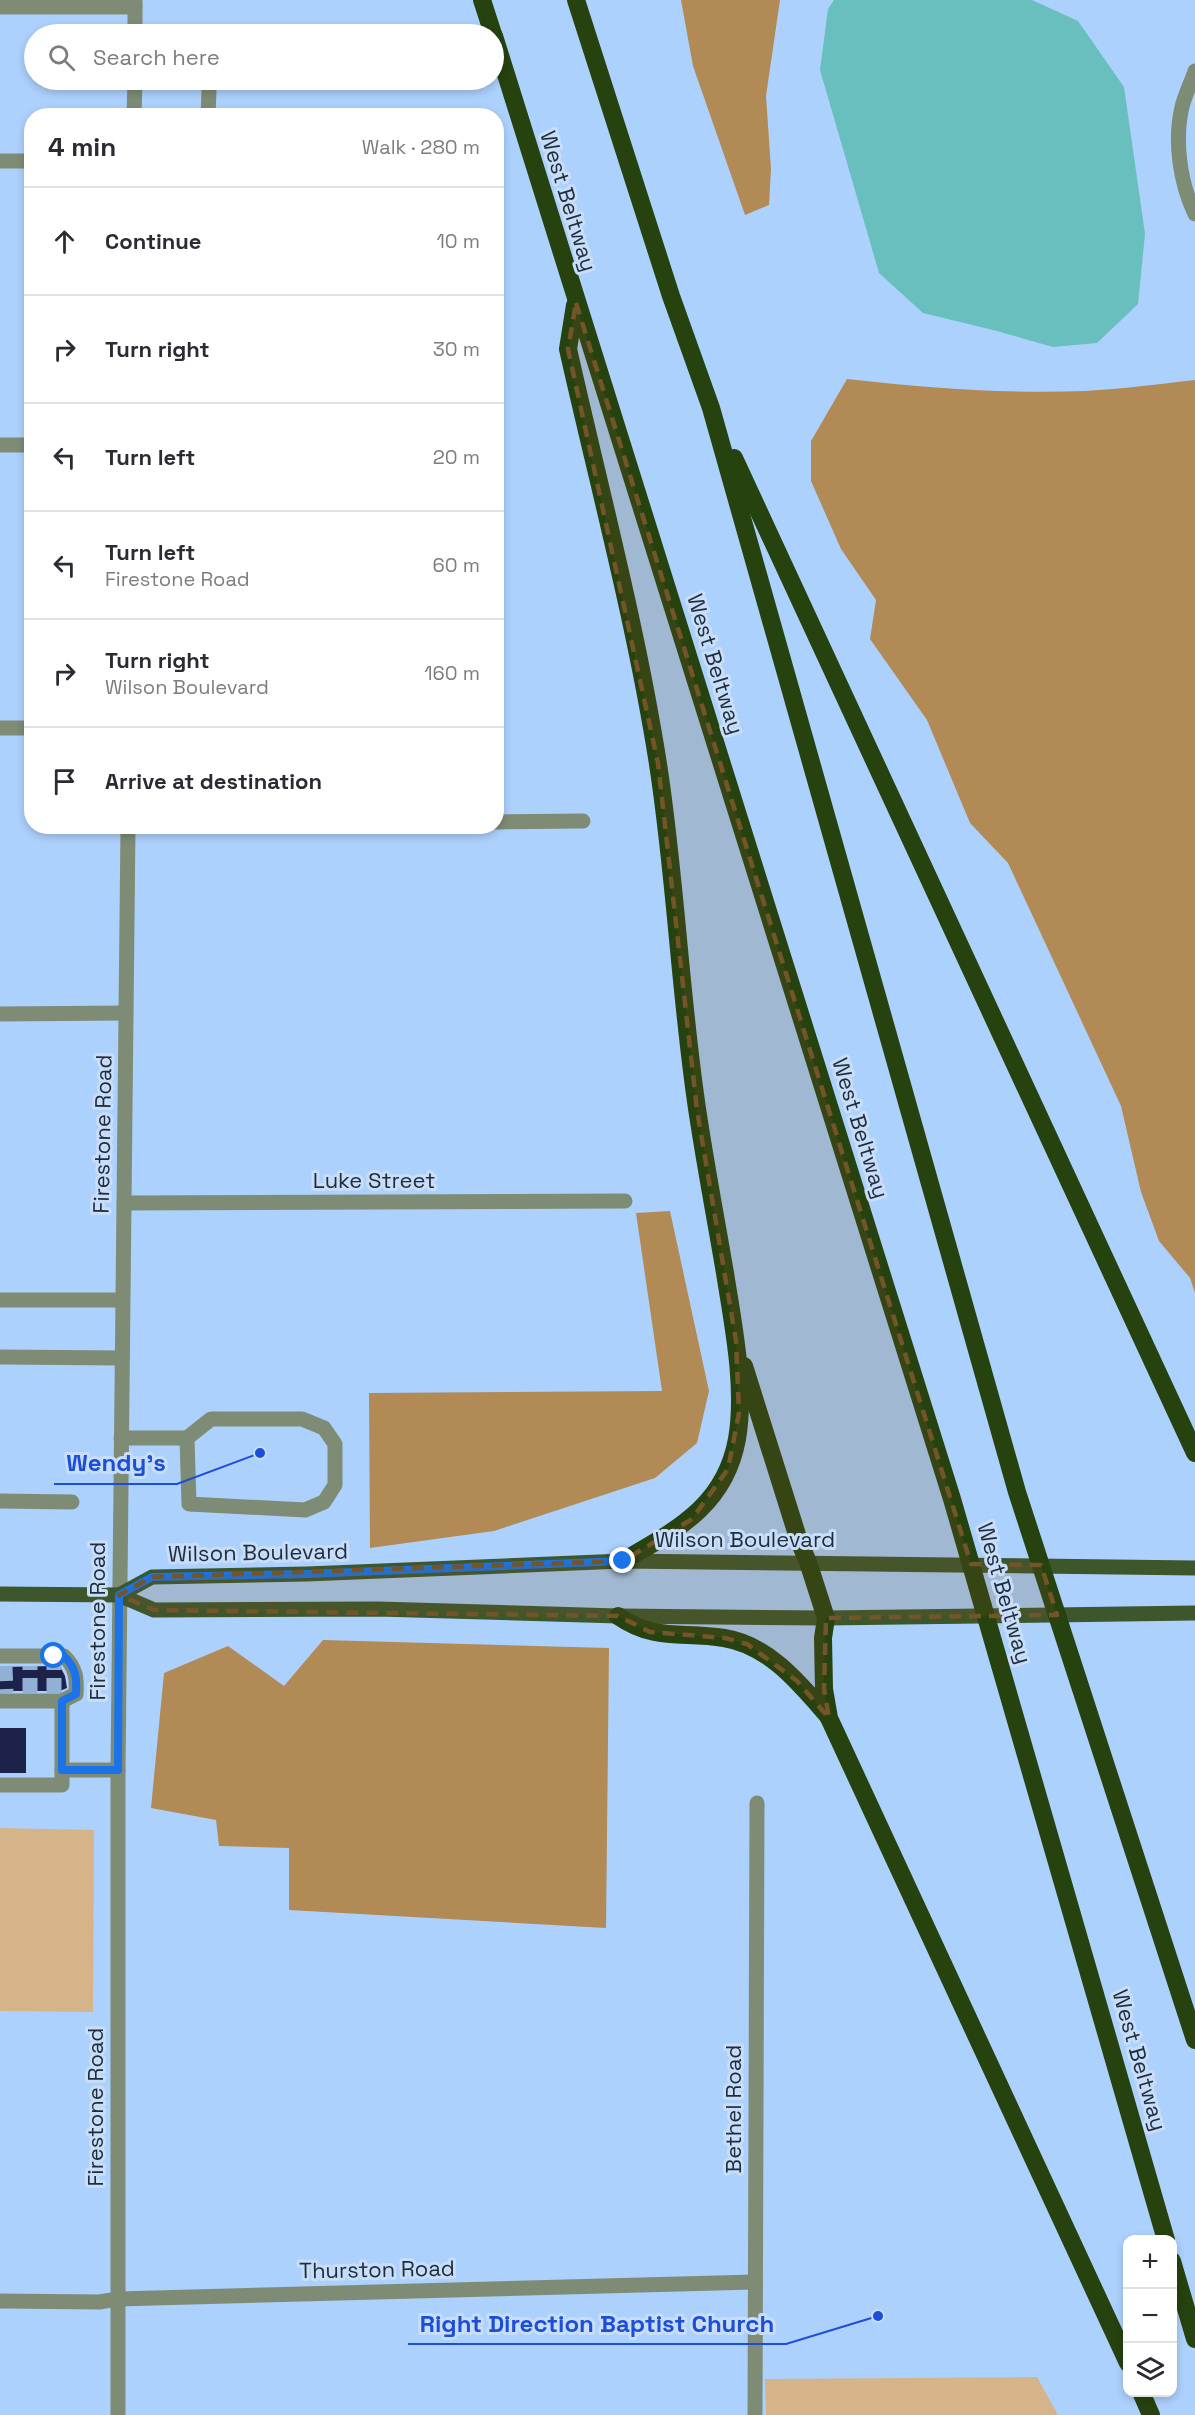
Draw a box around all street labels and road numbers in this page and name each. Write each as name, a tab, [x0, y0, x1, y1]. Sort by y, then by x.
street label: West Beltway	[534, 127, 604, 275]
street label: West Beltway	[681, 590, 751, 738]
street label: Firestone Road	[87, 1054, 117, 1214]
street label: West Beltway	[826, 1054, 896, 1202]
street label: Luke Street	[313, 1166, 435, 1194]
street label: West Beltway	[971, 1519, 1039, 1667]
street label: Wilson Boulevard	[655, 1525, 835, 1553]
street label: Wilson Boulevard	[168, 1536, 348, 1568]
street label: Firestone Road	[83, 1541, 111, 1701]
street label: West Beltway	[1106, 1986, 1174, 2134]
street label: Firestone Road	[81, 2027, 109, 2187]
street label: Bethel Road	[719, 2045, 747, 2173]
street label: Thurston Road	[299, 2254, 455, 2284]

